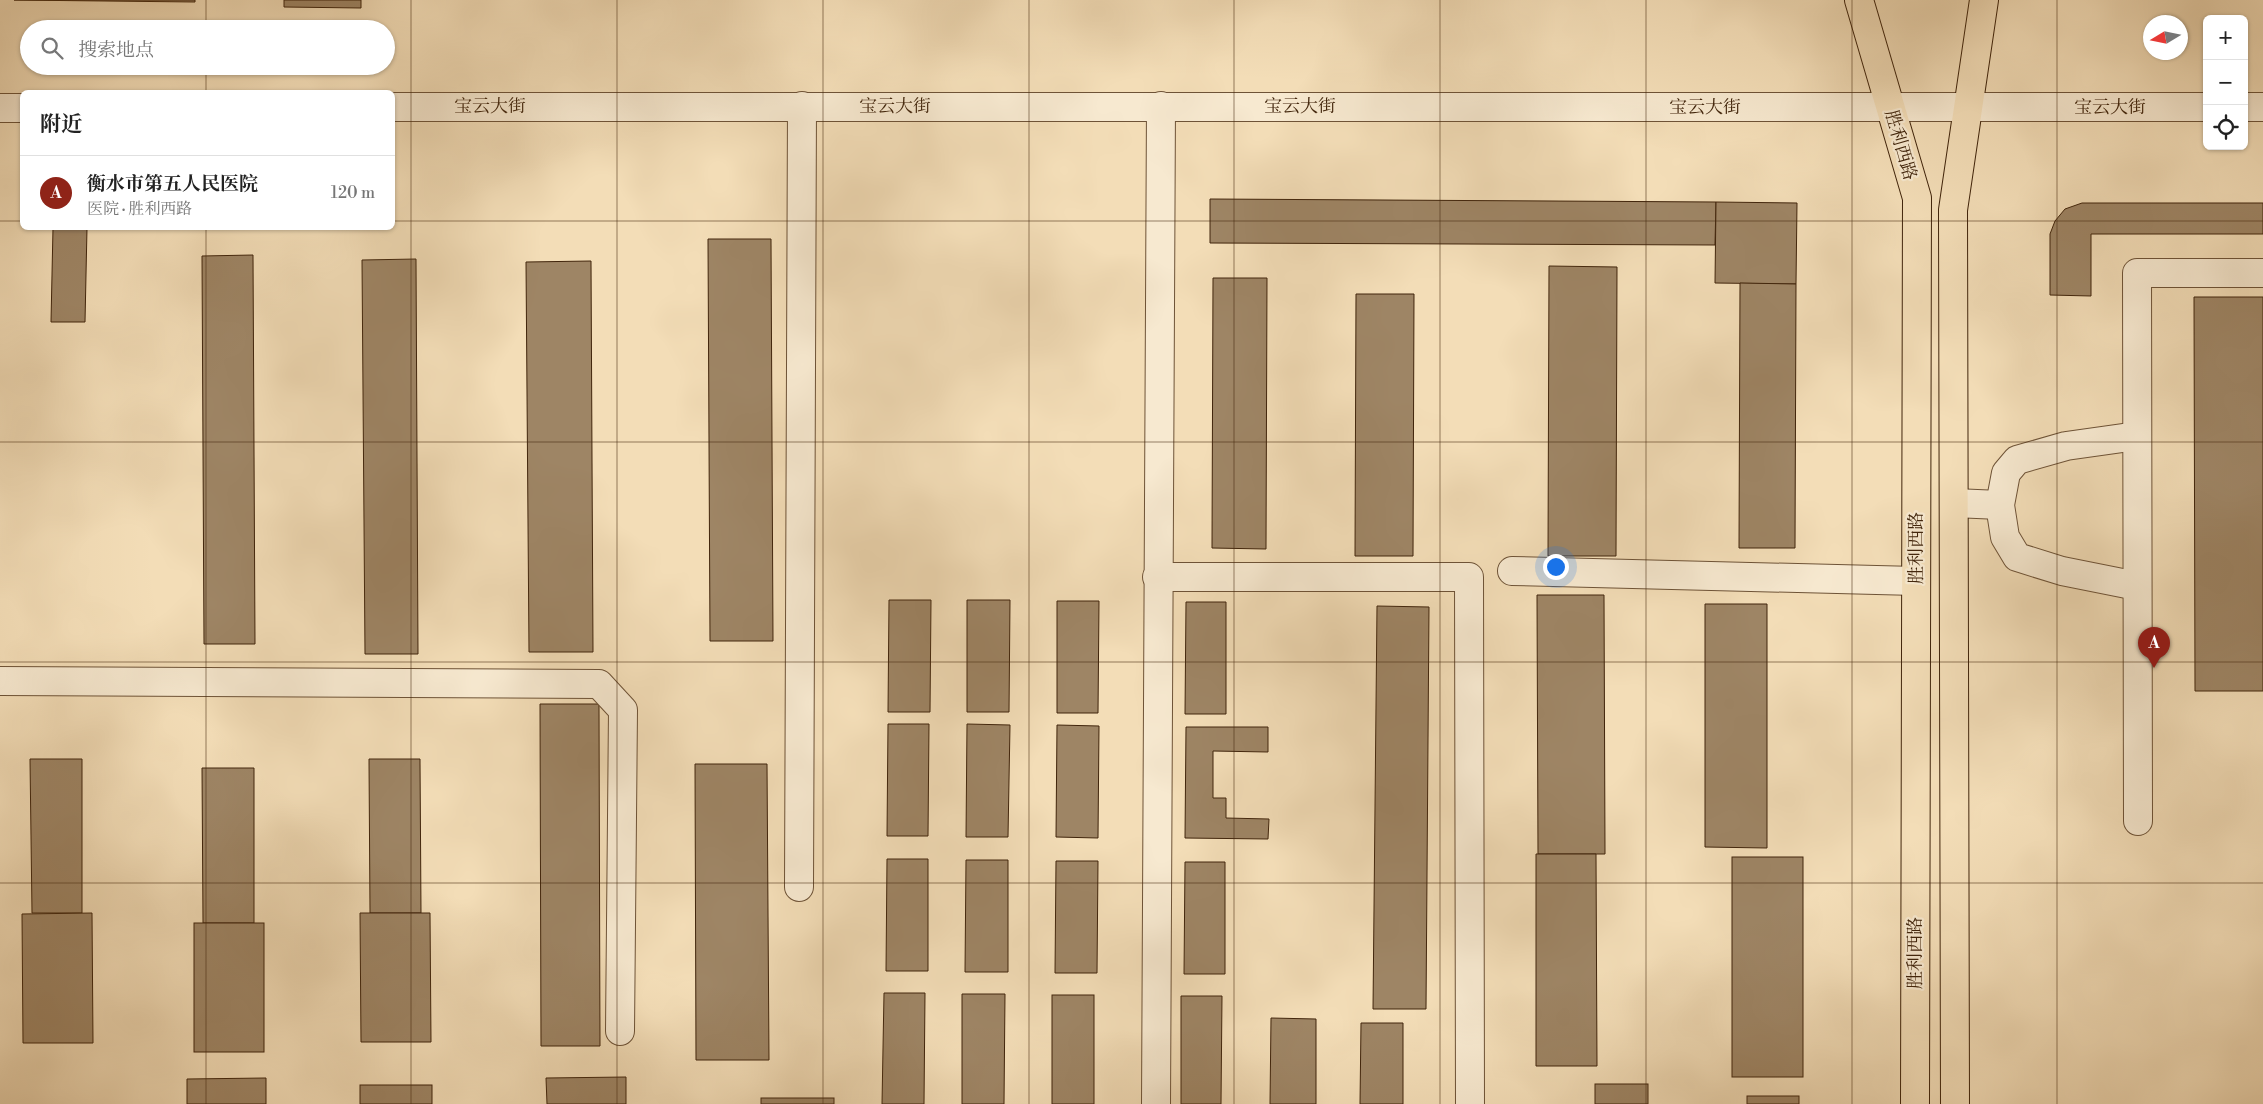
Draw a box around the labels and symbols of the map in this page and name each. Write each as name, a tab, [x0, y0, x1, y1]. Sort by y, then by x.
north arrow	[2143, 15, 2188, 60]
street label: 宝云大街	[454, 95, 526, 118]
street label: 宝云大街	[859, 95, 931, 118]
street label: 宝云大街	[1264, 95, 1336, 118]
street label: 宝云大街	[1669, 96, 1741, 119]
street label: 宝云大街	[2074, 96, 2146, 119]
street label: 胜利西路	[1880, 107, 1921, 183]
street label: 胜利西路	[1905, 512, 1928, 584]
your location	[1543, 554, 1569, 580]
pin: A	[2138, 627, 2170, 668]
street label: 胜利西路	[1904, 917, 1927, 989]

